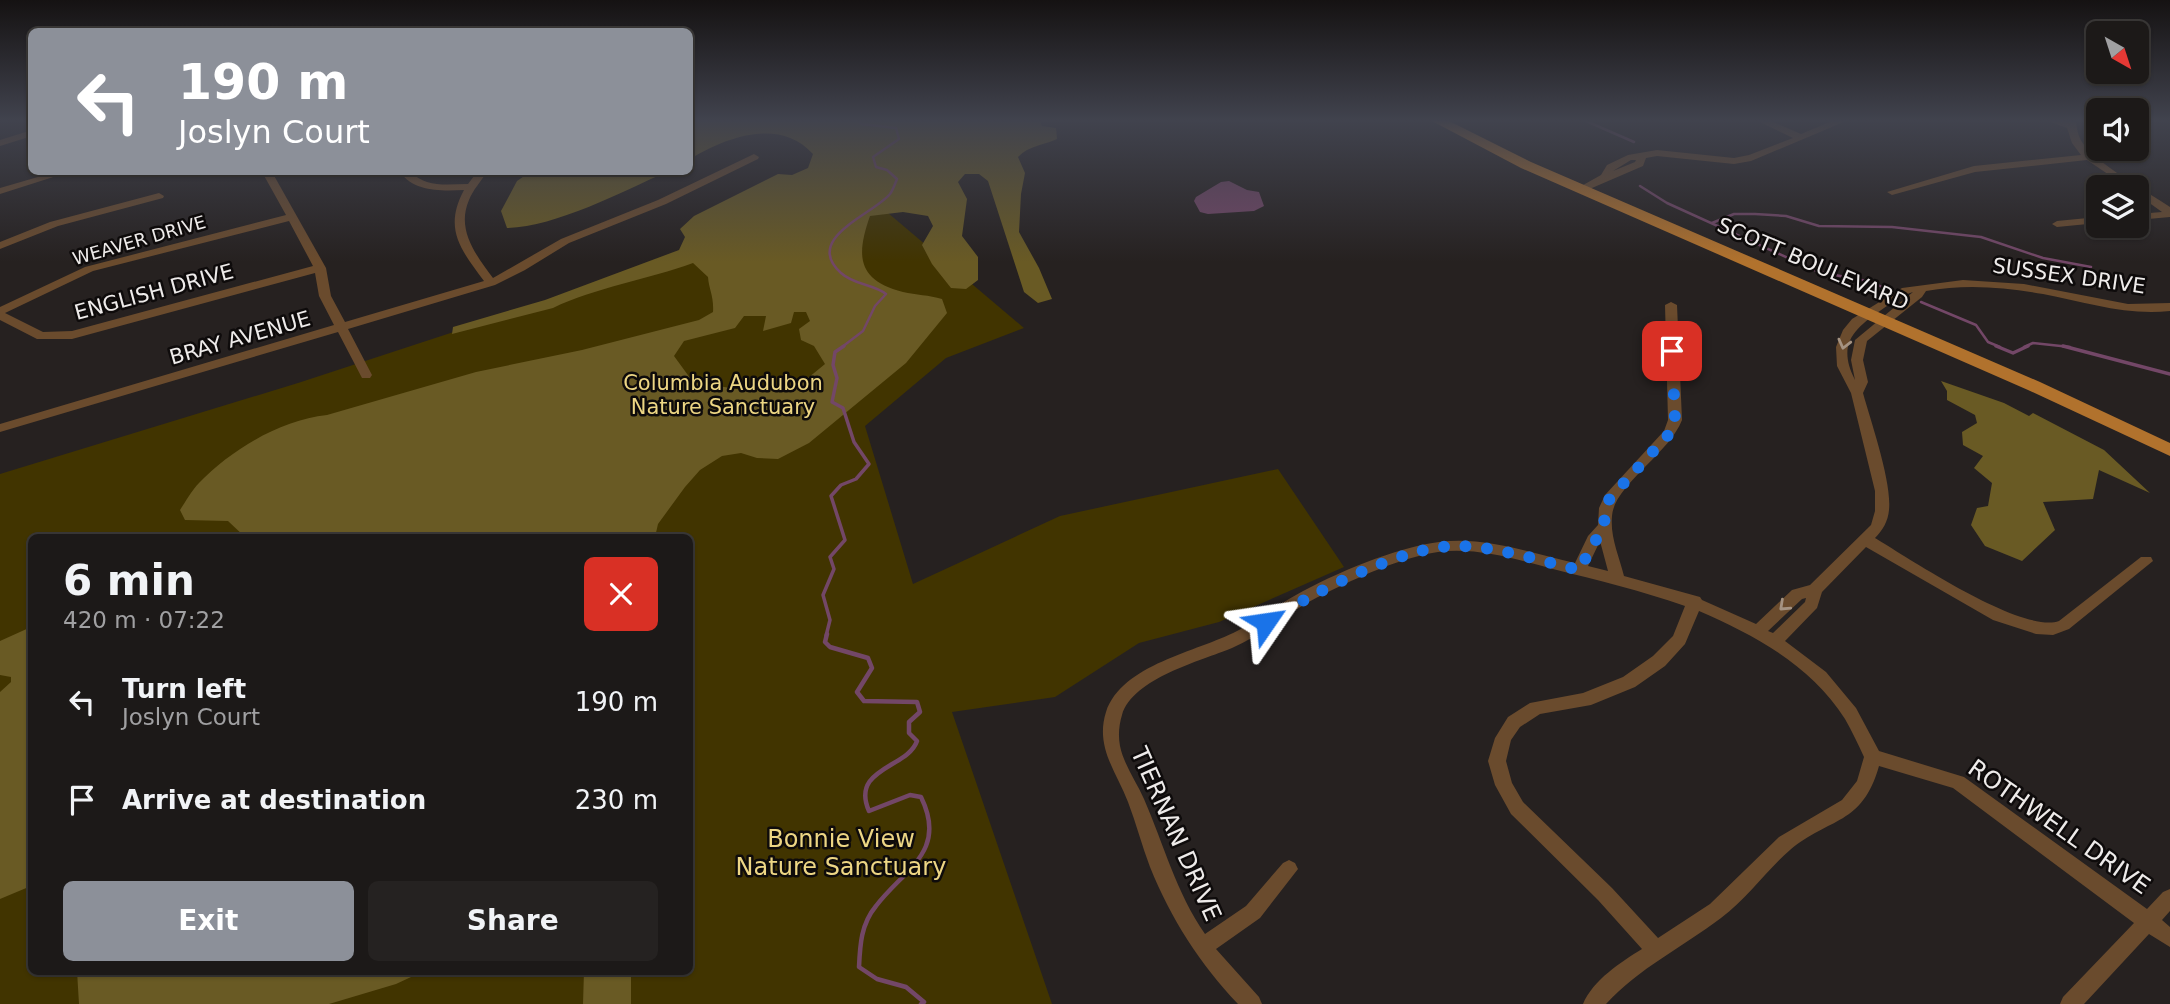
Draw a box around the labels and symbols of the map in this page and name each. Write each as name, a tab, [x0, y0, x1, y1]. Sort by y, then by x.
north arrow	[2086, 21, 2149, 84]
street label: WEAVER DRIVE	[70, 211, 208, 269]
street label: SCOTT BOULEVARD	[1714, 213, 1912, 315]
street label: SUSSEX DRIVE	[1991, 253, 2147, 299]
street label: ENGLISH DRIVE	[72, 259, 236, 325]
street label: BRAY AVENUE	[167, 306, 313, 370]
pin	[1642, 321, 1702, 381]
one-way arrow	[1838, 337, 1852, 349]
park label: Columbia Audubon Nature Sanctuary	[623, 371, 823, 419]
position arrow	[1229, 585, 1303, 659]
one-way arrow	[1779, 598, 1792, 611]
street label: TIERNAN DRIVE	[1125, 742, 1227, 925]
street label: ROTHWELL DRIVE	[1963, 754, 2155, 900]
park label: Bonnie View Nature Sanctuary	[736, 825, 946, 881]

